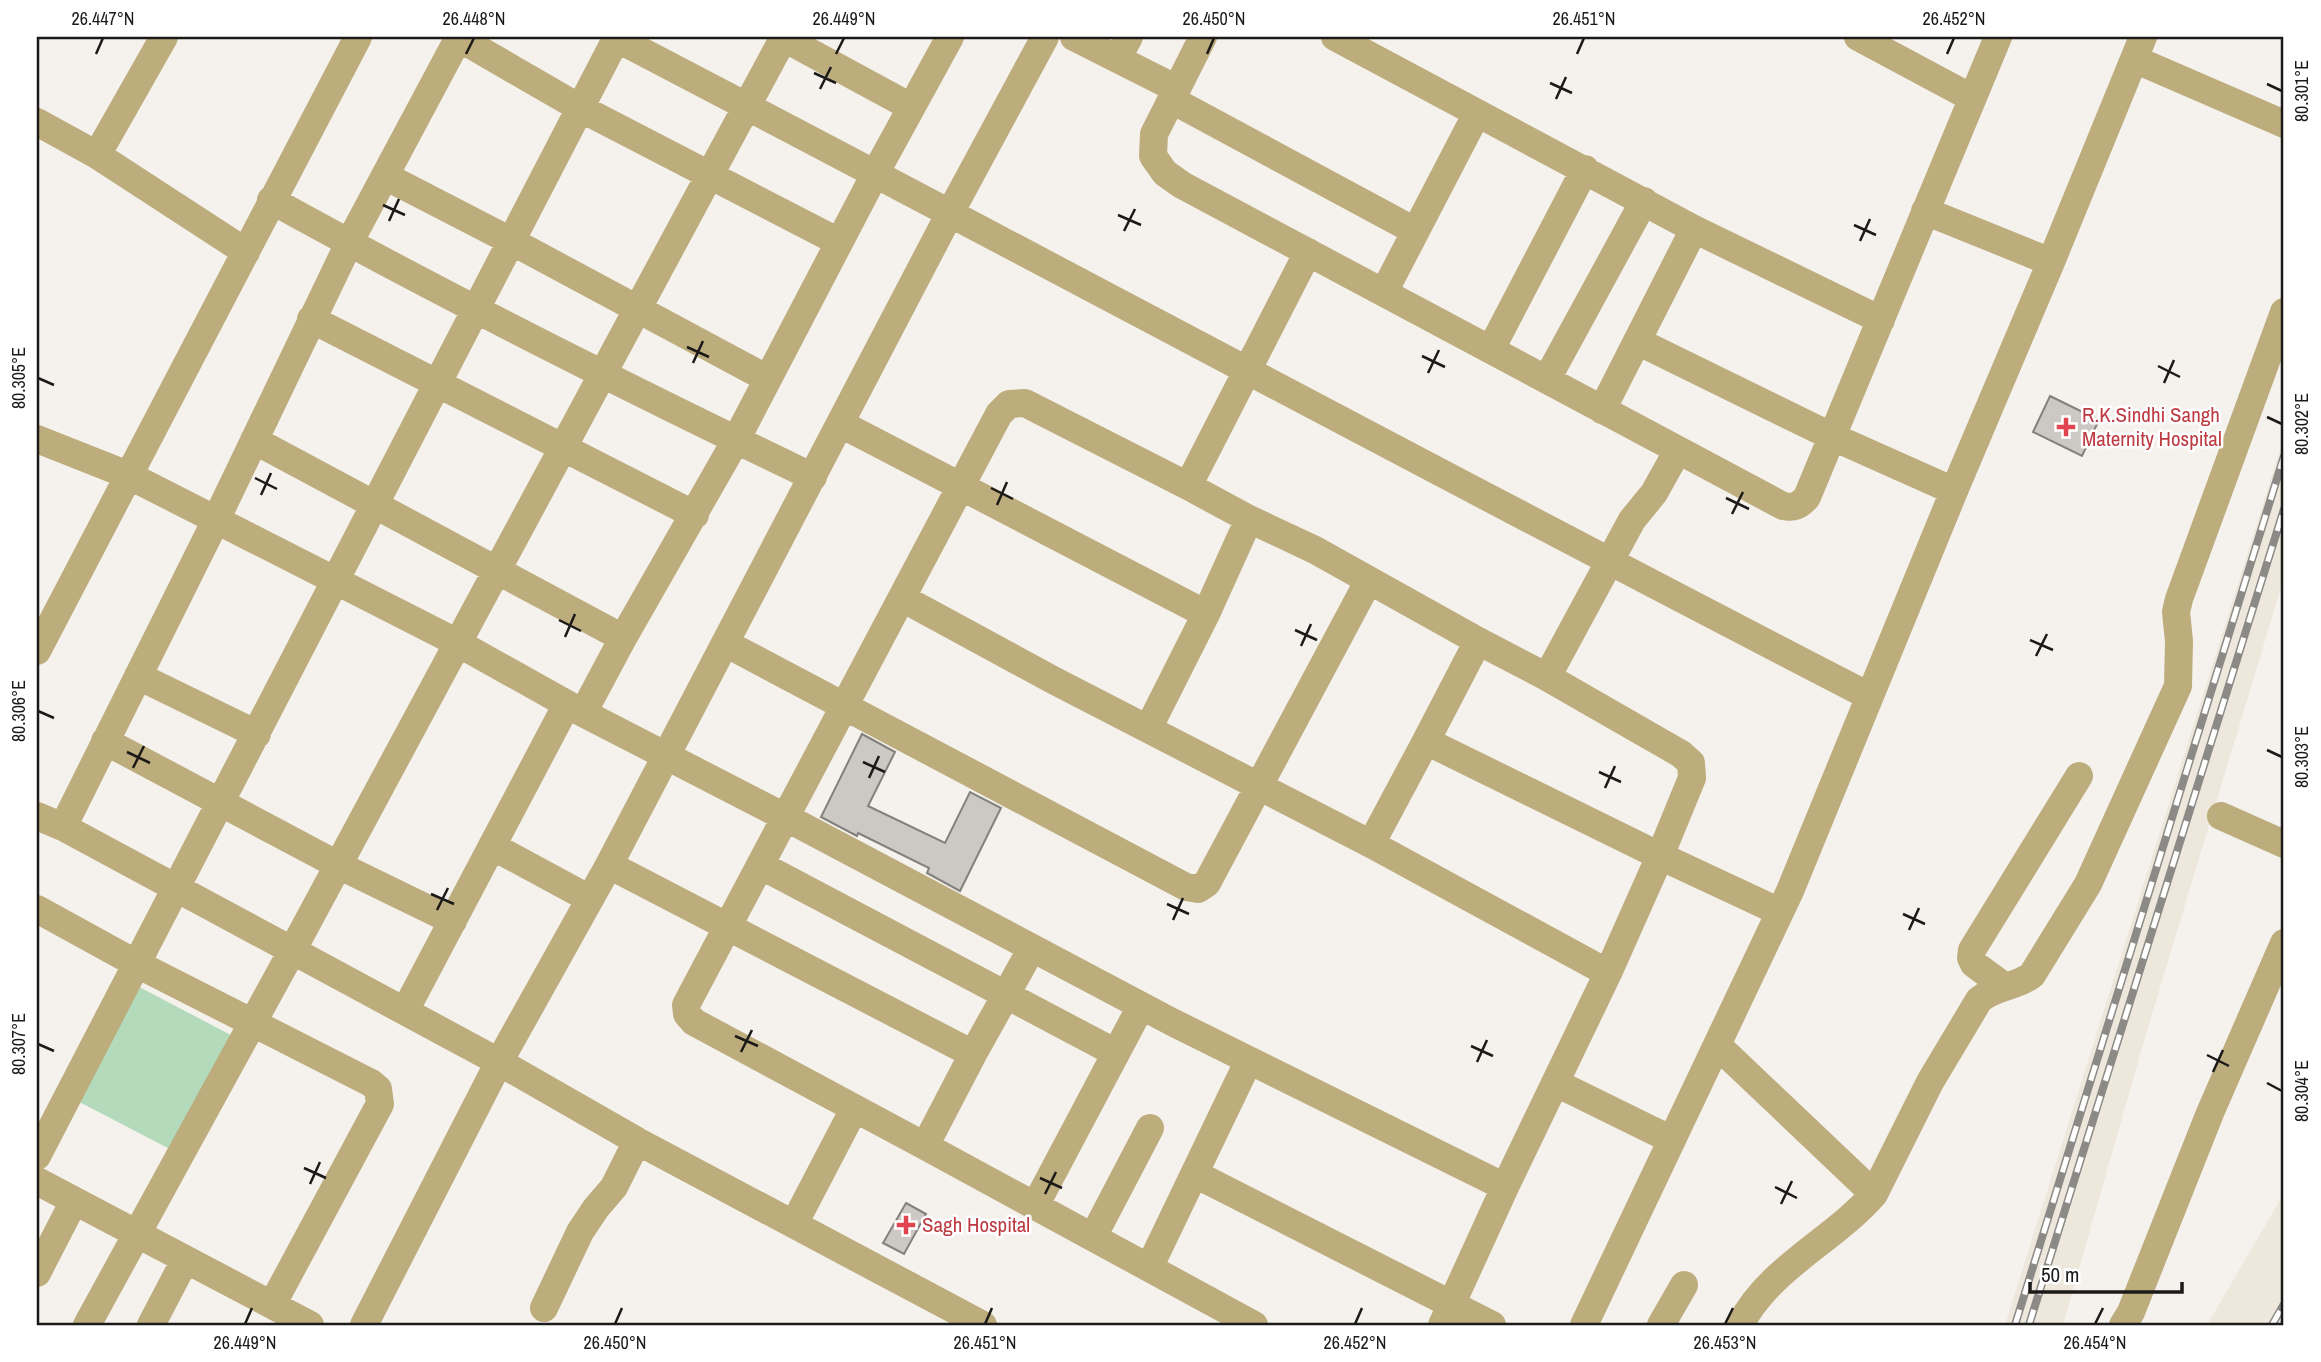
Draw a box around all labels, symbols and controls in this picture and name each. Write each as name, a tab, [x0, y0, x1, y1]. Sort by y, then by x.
text: 26.447°N	[72, 6, 135, 31]
text: 26.448°N	[443, 6, 506, 31]
text: 26.449°N	[813, 6, 876, 31]
text: 26.450°N	[1183, 6, 1246, 31]
text: 26.451°N	[1553, 6, 1616, 31]
text: 26.452°N	[1923, 6, 1986, 31]
text: 80.301°E	[2289, 60, 2314, 122]
text: 80.305°E	[6, 347, 31, 409]
text: 80.302°E	[2289, 393, 2314, 455]
place label: R.K.Sindhi Sangh Maternity Hospital	[2082, 400, 2222, 453]
marker: R.K.Sindhi Sangh Maternity Hospital	[2056, 417, 2076, 437]
text: 80.306°E	[6, 680, 31, 742]
text: 80.303°E	[2289, 726, 2314, 788]
text: 80.307°E	[6, 1013, 31, 1075]
text: 80.304°E	[2289, 1060, 2314, 1122]
place label: Sagh Hospital	[922, 1210, 1030, 1239]
marker: Sagh Hospital	[896, 1215, 916, 1235]
scale bar	[2030, 1250, 2183, 1294]
text: 50 m	[2041, 1260, 2079, 1289]
text: 26.449°N	[214, 1330, 277, 1355]
text: 26.450°N	[584, 1330, 647, 1355]
text: 26.451°N	[954, 1330, 1017, 1355]
text: 26.452°N	[1324, 1330, 1387, 1355]
text: 26.453°N	[1694, 1330, 1757, 1355]
text: 26.454°N	[2064, 1330, 2127, 1355]

